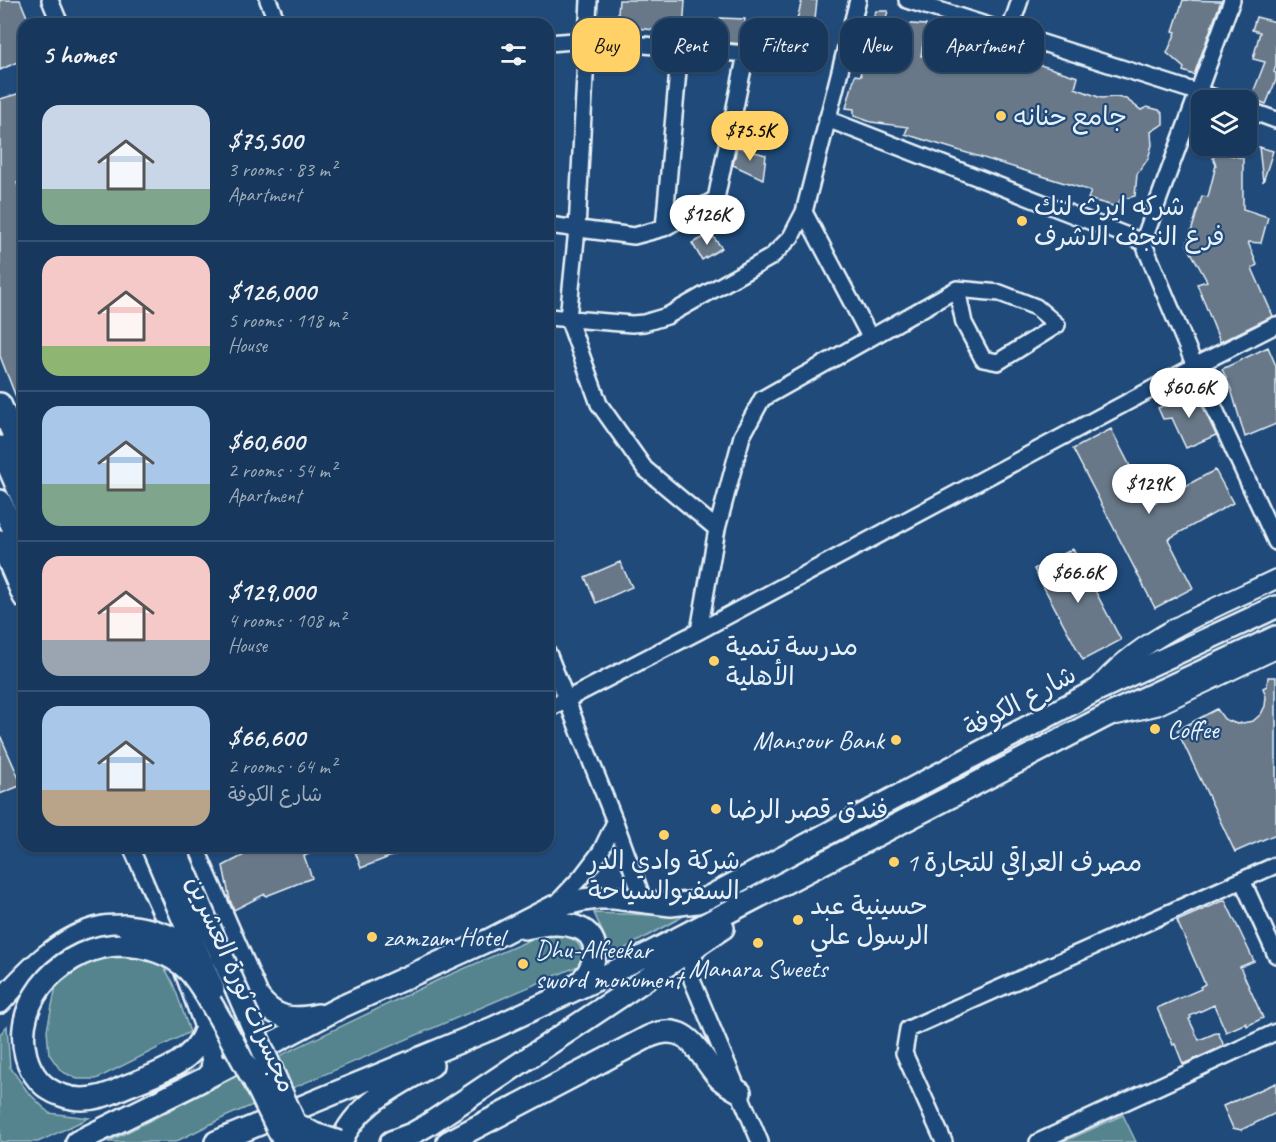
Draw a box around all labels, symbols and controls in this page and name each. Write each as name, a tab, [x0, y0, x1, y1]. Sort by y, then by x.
chip: Buy	[572, 18, 640, 72]
chip: Rent	[652, 18, 728, 72]
chip: Filters	[740, 18, 828, 72]
chip: New	[840, 18, 912, 72]
chip: Apartment	[924, 18, 1044, 72]
text: 5 homes	[42, 38, 115, 71]
icon: filters	[497, 38, 530, 71]
map controls	[1191, 90, 1257, 156]
button: layers	[1191, 90, 1257, 156]
place label: جامع حنانه	[1013, 100, 1127, 135]
marker: جامع حنانه	[994, 109, 1008, 123]
pin: $75.5K	[701, 111, 799, 162]
text: $75.5K	[725, 118, 775, 143]
text: $75,500	[228, 124, 302, 157]
icon: home	[90, 129, 162, 201]
text: 3 rooms · 83 m²	[228, 157, 336, 182]
text: Apartment	[228, 182, 301, 207]
place label: شركه ايرث لنك فرع النجف الاشرف	[1034, 190, 1224, 254]
pin: $126K	[665, 195, 749, 246]
text: $126K	[684, 202, 730, 227]
marker: شركه ايرث لنك فرع النجف الاشرف	[1015, 214, 1029, 228]
text: $126,000	[228, 275, 316, 308]
icon: home	[90, 280, 162, 352]
text: 5 rooms · 118 m²	[228, 308, 345, 333]
text: House	[228, 333, 267, 358]
pin: $60.6K	[1140, 368, 1238, 419]
text: $60.6K	[1164, 375, 1214, 400]
text: $60,600	[228, 425, 304, 458]
icon: home	[90, 430, 162, 502]
text: 2 rooms · 54 m²	[228, 458, 336, 483]
pin: $129K	[1107, 464, 1191, 515]
text: $129K	[1126, 471, 1172, 496]
text: Apartment	[228, 483, 301, 508]
pin: $66.6K	[1029, 553, 1127, 604]
text: $66.6K	[1052, 560, 1104, 585]
text: $129,000	[228, 575, 315, 608]
icon: home	[90, 580, 162, 652]
text: 4 rooms · 108 m²	[228, 608, 345, 633]
place label: مدرسة تنمية الأهلية	[726, 630, 858, 693]
text: House	[228, 633, 267, 658]
marker: مدرسة تنمية الأهلية	[707, 654, 721, 668]
street label: شارع الكوفة	[958, 658, 1082, 745]
place label: Coffee	[1167, 713, 1220, 746]
text: $66,600	[228, 721, 305, 754]
marker: Coffee	[1148, 722, 1162, 736]
place label: Mansour Bank	[753, 724, 886, 757]
icon: home	[90, 730, 162, 802]
marker: Mansour Bank	[889, 733, 903, 747]
text: 2 rooms · 64 m²	[228, 754, 336, 779]
text: شارع الكوفة	[228, 782, 322, 807]
place label: فندق قصر الرضا	[728, 793, 888, 826]
marker: فندق قصر الرضا	[709, 802, 723, 816]
marker: شركة وادي الدر السفروالسياحة	[657, 828, 671, 842]
place label: شركة وادي الدر السفروالسياحة	[586, 844, 740, 907]
place label: مصرف العراقي للتجارة 1	[906, 846, 1142, 881]
marker: مصرف العراقي للتجارة 1	[887, 855, 901, 869]
street label: مجسرات ثورة العشرين	[178, 870, 304, 1098]
place label: حسينية عبد الرسول علي	[810, 889, 929, 958]
marker: حسينية عبد الرسول علي	[791, 913, 805, 927]
place label: zamzam Hotel	[384, 921, 509, 954]
marker: zamzam Hotel	[365, 930, 379, 944]
place label: Dhu-Alfeekar sword monument	[535, 933, 685, 996]
marker: Manara Sweets	[751, 936, 765, 950]
place label: Manara Sweets	[689, 952, 830, 985]
marker: Dhu-Alfeekar sword monument	[516, 957, 530, 971]

